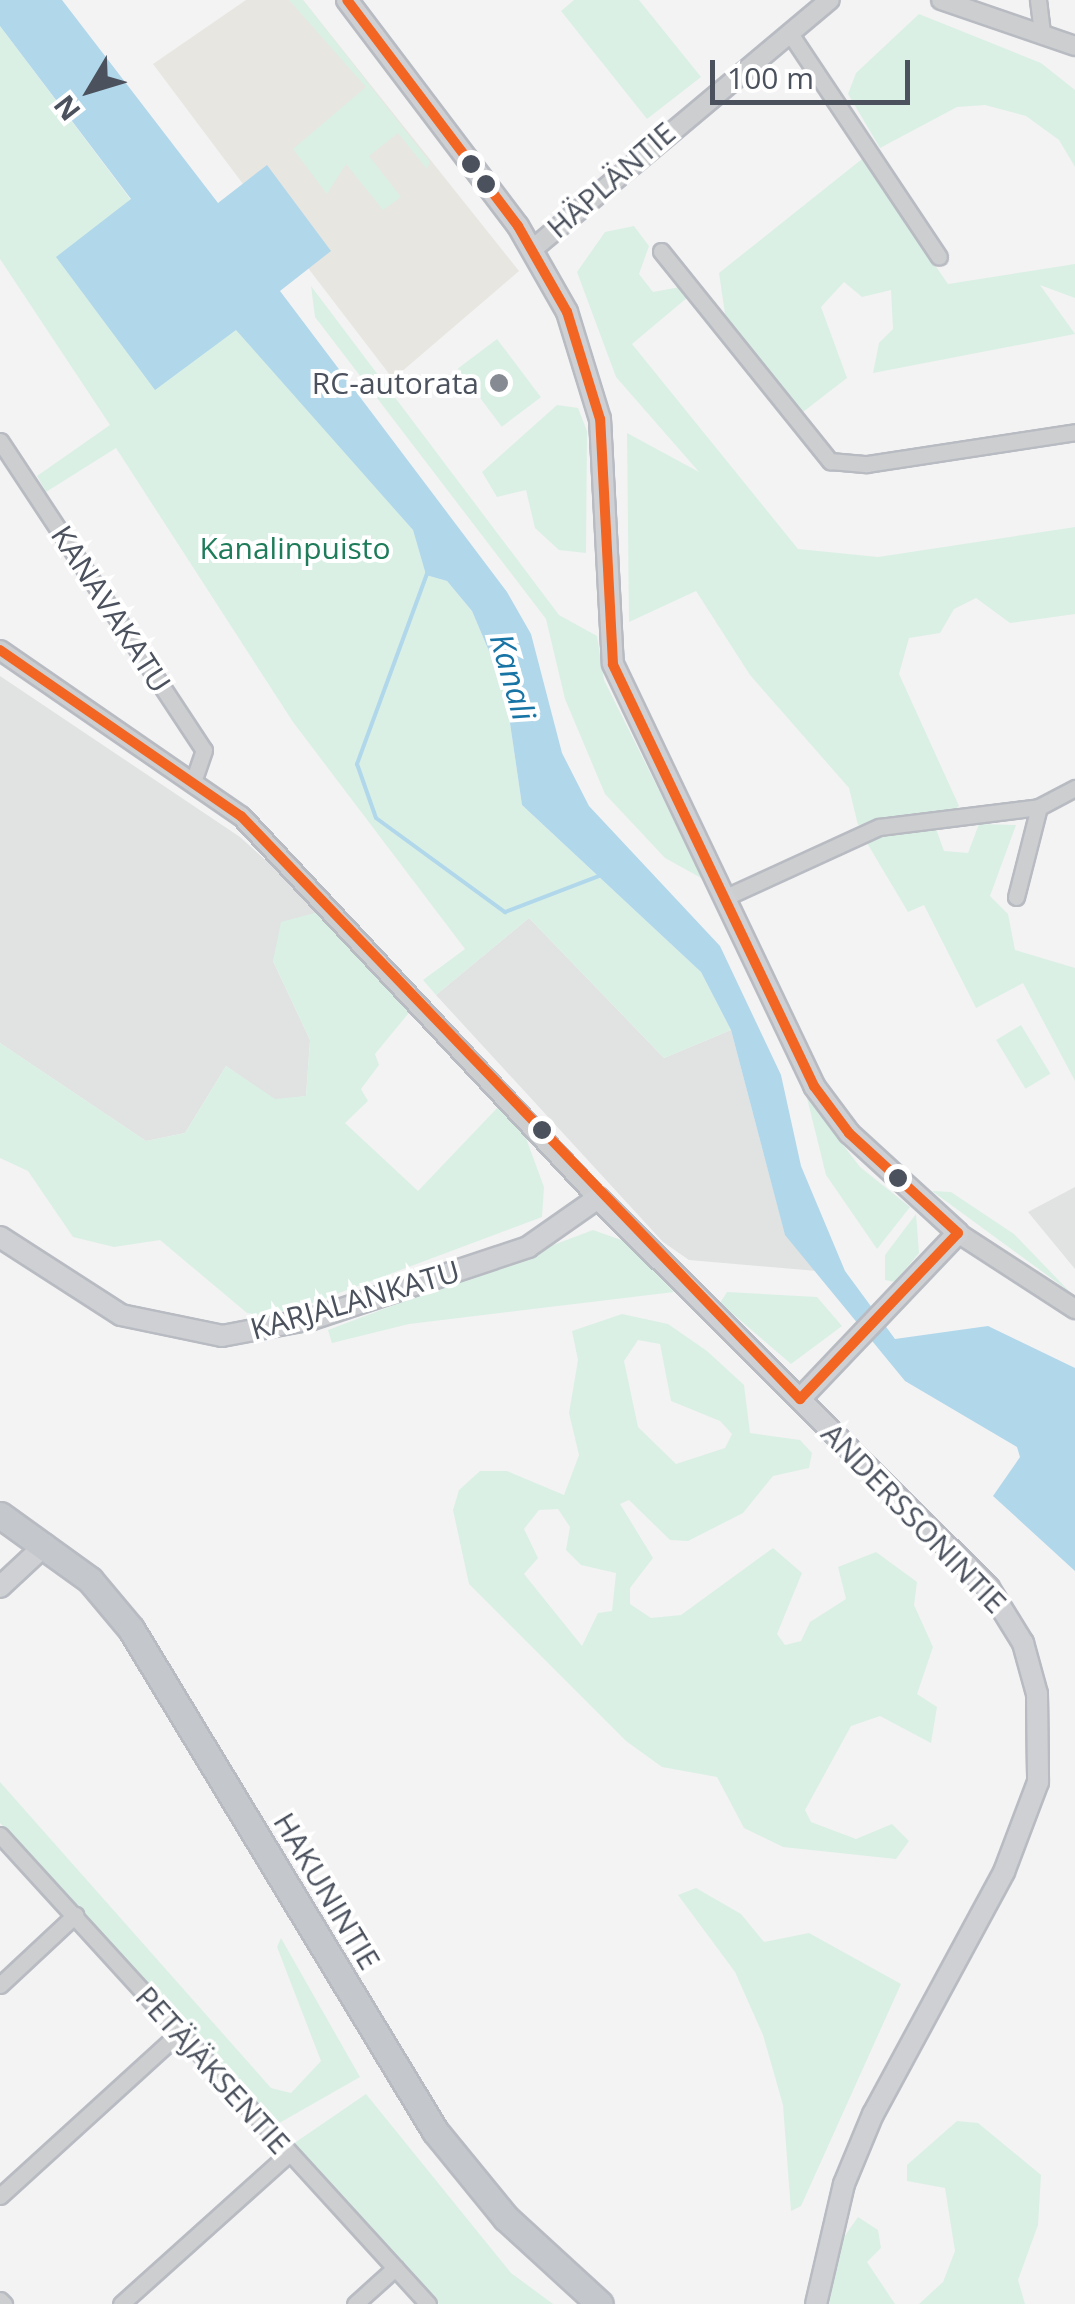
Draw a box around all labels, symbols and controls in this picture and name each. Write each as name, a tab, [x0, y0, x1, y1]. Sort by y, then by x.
north arrow	[40, 40, 140, 140]
scale bar	[715, 40, 915, 102]
text: 100 m	[727, 57, 814, 98]
text: N	[44, 88, 88, 129]
street label: HÄPLÄNTIE	[540, 115, 682, 245]
unlabelled marker	[461, 154, 481, 174]
unlabelled marker	[476, 174, 496, 194]
place label: RC-autorata	[312, 365, 479, 401]
marker: RC-autorata	[488, 372, 510, 394]
street label: KANAVAKATU	[44, 519, 178, 699]
park label: Kanalinpuisto	[199, 530, 391, 566]
water label: Kanali	[482, 629, 544, 725]
unlabelled marker	[532, 1120, 552, 1140]
unlabelled marker	[888, 1168, 908, 1188]
street label: KARJALANKATU	[246, 1253, 464, 1347]
street label: ANDERSSONINTIE	[814, 1416, 1014, 1620]
street label: HAKUNINTIE	[266, 1806, 388, 1976]
street label: PETÄJÄKSENTIE	[128, 1979, 298, 2161]

